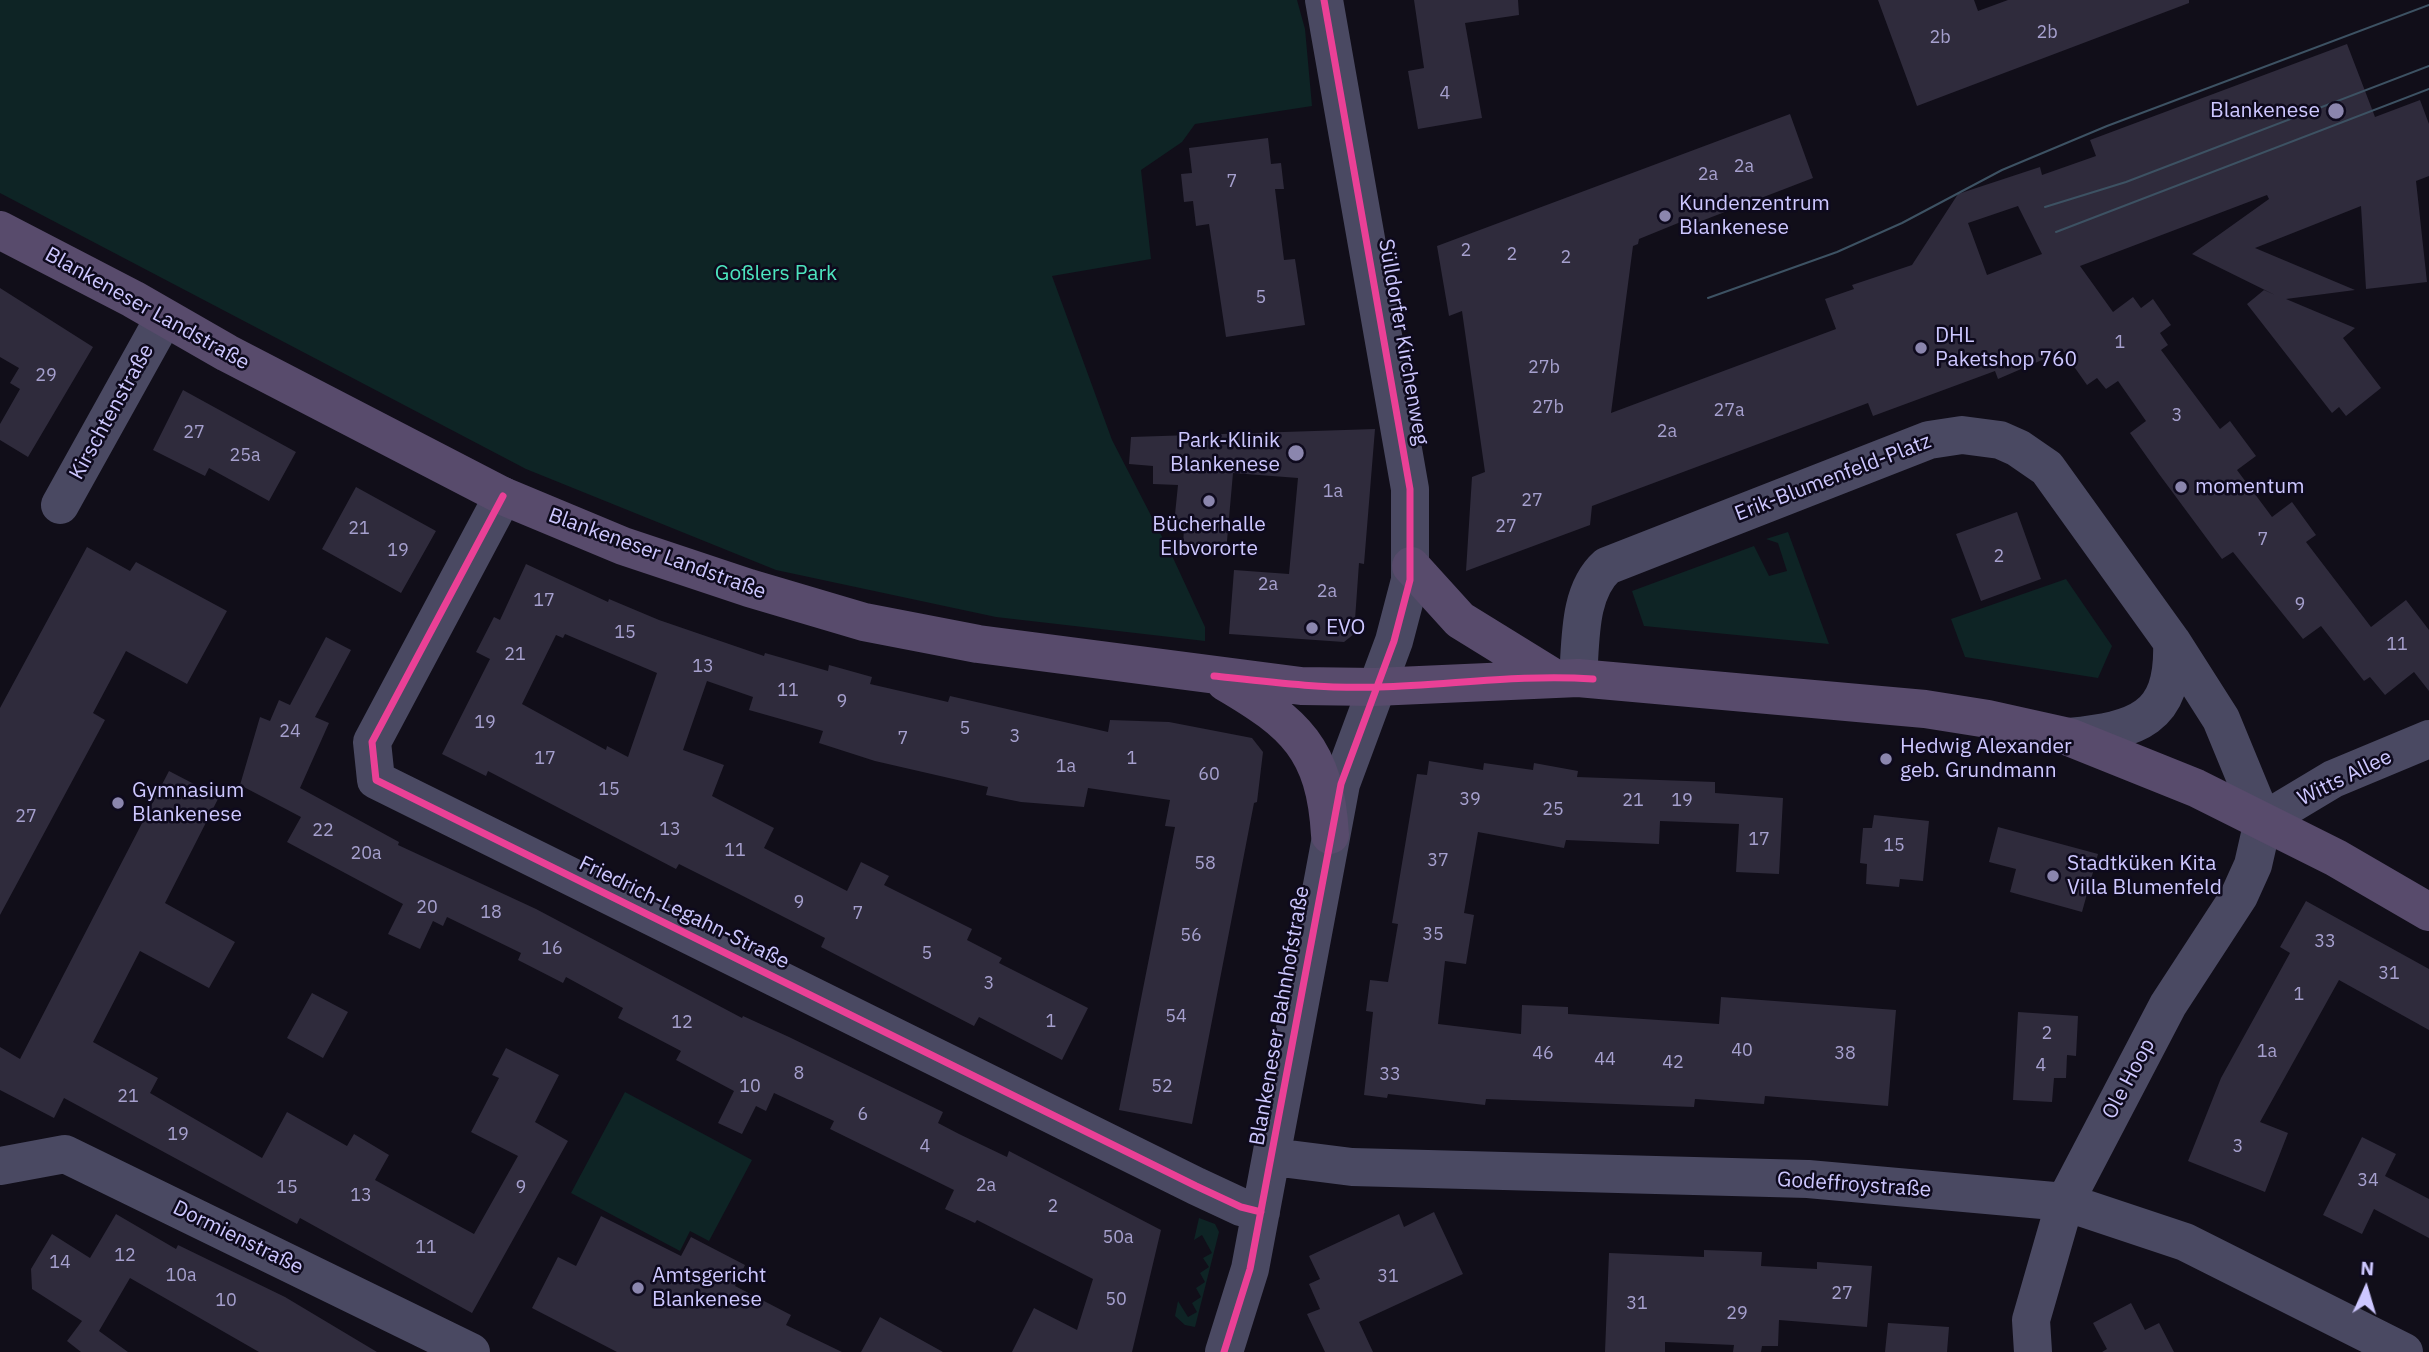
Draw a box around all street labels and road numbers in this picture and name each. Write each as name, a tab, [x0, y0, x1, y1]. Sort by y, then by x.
street label: Sülldorfer Kirchenweg	[1372, 237, 1434, 447]
street label: Blankeneser Landstraße	[40, 242, 254, 376]
street label: Kirschtenstraße	[64, 340, 160, 484]
street label: Erik-Blumenfeld-Platz	[1731, 429, 1935, 527]
street label: Blankeneser Landstraße	[545, 503, 769, 605]
street label: Witts Allee	[2294, 744, 2396, 812]
street label: Friedrich-Legahn-Straße	[575, 851, 793, 975]
street label: Blankeneser Bahnhofstraße	[1245, 884, 1315, 1148]
street label: Ole Hoop	[2097, 1034, 2161, 1124]
street label: Godeffroystraße	[1776, 1167, 1932, 1203]
street label: Dormienstraße	[169, 1196, 307, 1280]

